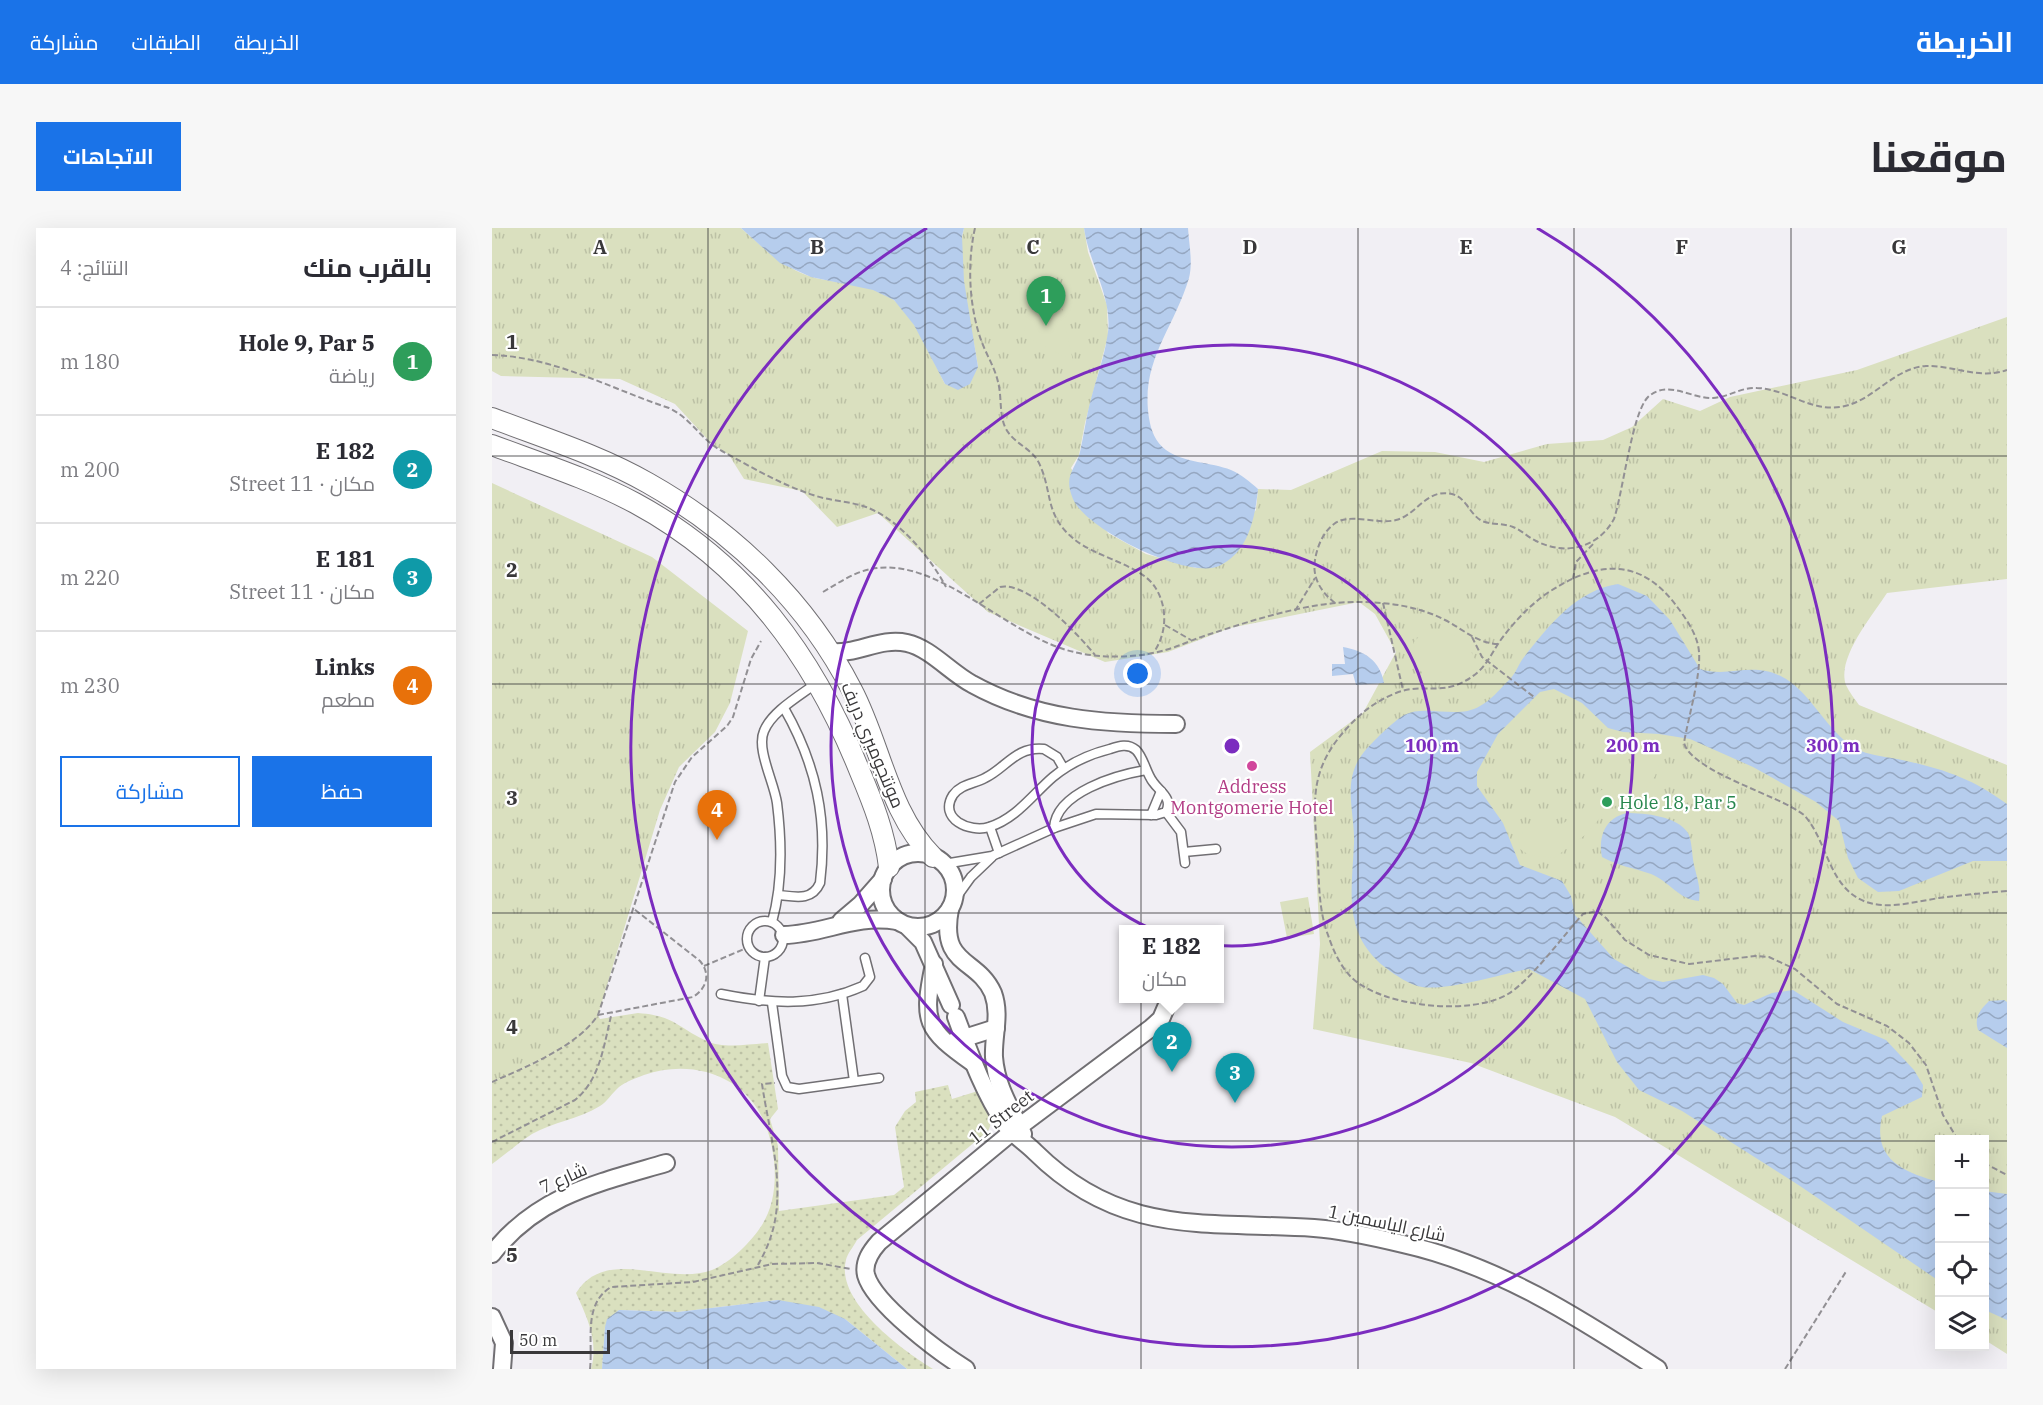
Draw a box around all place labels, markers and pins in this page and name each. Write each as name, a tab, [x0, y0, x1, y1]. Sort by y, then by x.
pin: 1	[1026, 276, 1066, 326]
centre of rings	[1222, 736, 1242, 756]
marker: Address Montgomerie Hotel	[1245, 759, 1259, 773]
place label: Address Montgomerie Hotel	[1170, 775, 1334, 819]
pin: 4	[698, 790, 736, 840]
place label: Hole 18, Par 5	[1619, 791, 1737, 814]
marker: Hole 18, Par 5	[1600, 795, 1614, 809]
pin: 2	[1152, 1022, 1192, 1072]
pin: 3	[1216, 1054, 1254, 1103]

